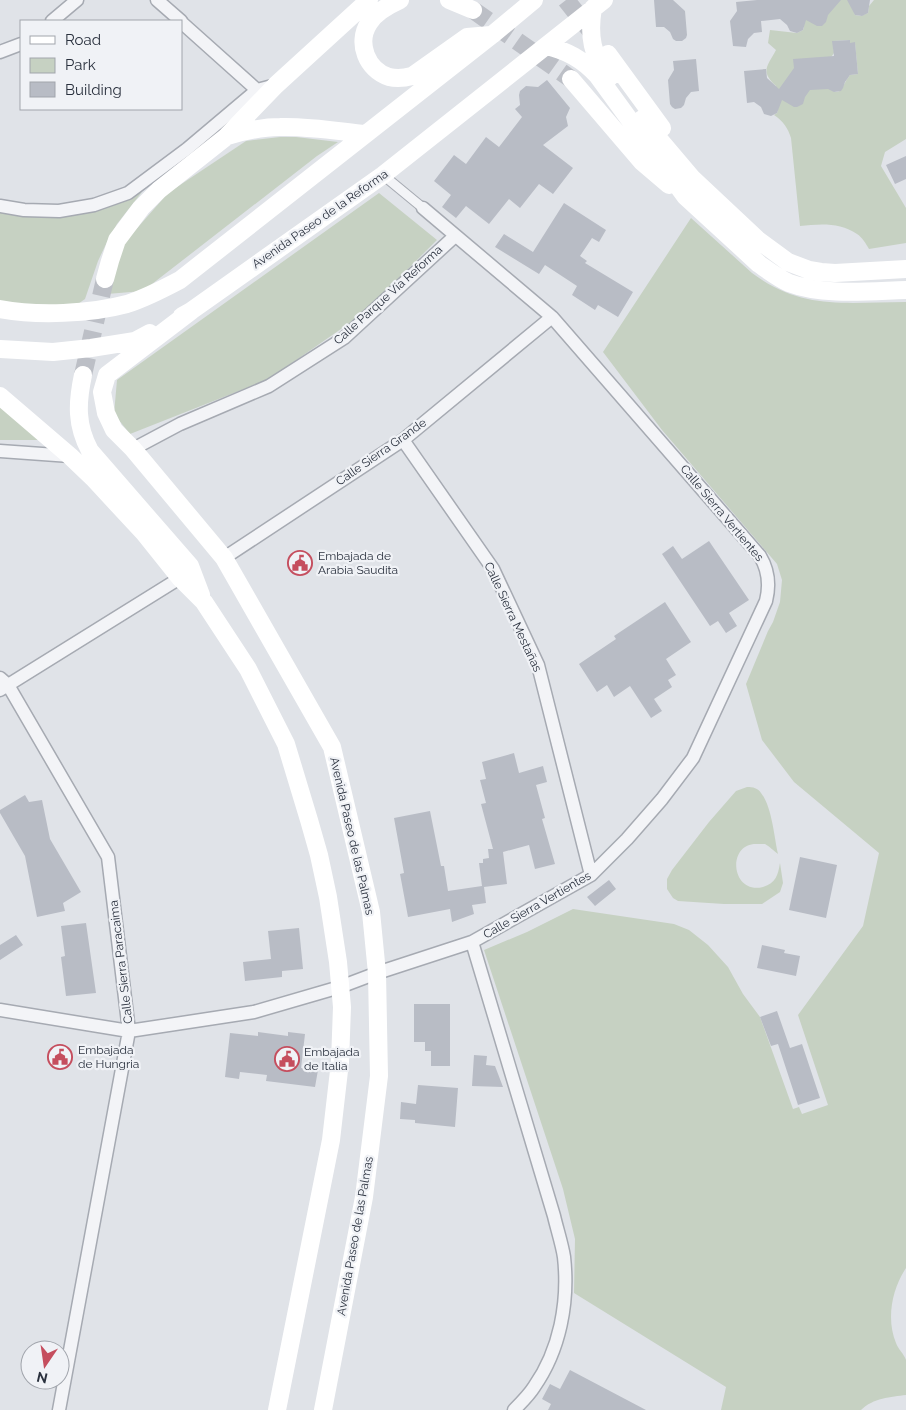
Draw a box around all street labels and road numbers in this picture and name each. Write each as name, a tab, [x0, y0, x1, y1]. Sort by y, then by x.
street label: Avenida Paseo de la Reforma	[249, 167, 391, 271]
street label: Calle Parque Vía Reforma	[331, 243, 445, 347]
street label: Calle Sierra Grande	[333, 416, 429, 488]
street label: Calle Sierra Vertientes	[677, 462, 767, 564]
street label: Calle Sierra Mestañas	[481, 560, 545, 674]
street label: Avenida Paseo de las Palmas	[327, 756, 377, 916]
street label: Calle Sierra Vertientes	[481, 868, 593, 942]
street label: Calle Sierra Paracaima	[106, 899, 136, 1025]
street label: Avenida Paseo de las Palmas	[334, 1155, 376, 1317]

